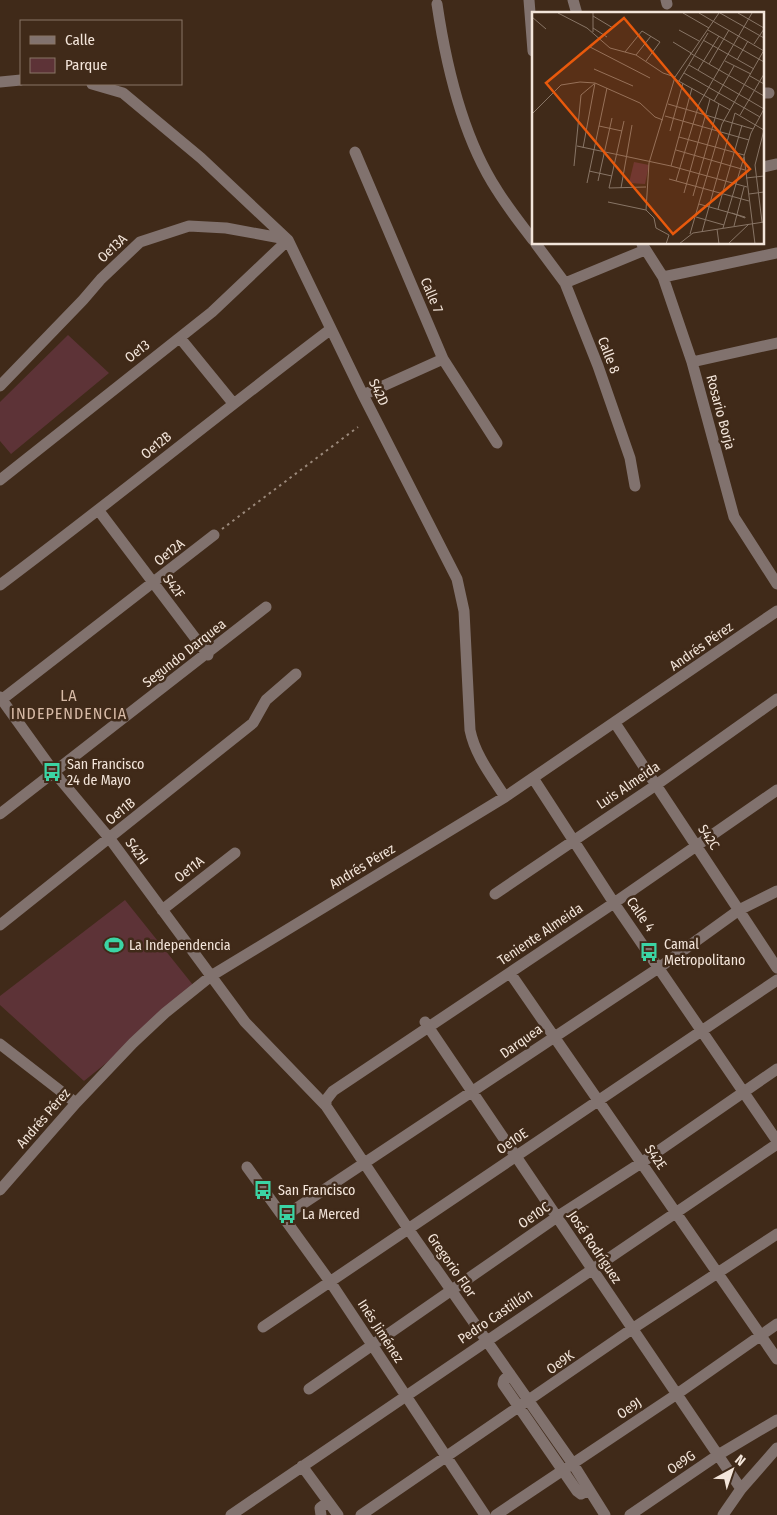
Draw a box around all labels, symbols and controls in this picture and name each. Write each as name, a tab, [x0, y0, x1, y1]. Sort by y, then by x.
inset map	[532, 12, 764, 245]
legend	[20, 20, 182, 85]
text: Calle	[65, 31, 95, 49]
text: Parque	[65, 56, 108, 74]
street label: Oe13A	[94, 230, 131, 266]
street label: Calle 7	[417, 275, 447, 316]
street label: Calle 8	[594, 334, 623, 376]
street label: Oe13	[122, 336, 153, 366]
street label: Rosario Borja	[702, 373, 739, 452]
street label: S42D	[365, 376, 392, 408]
street label: Oe12B	[138, 428, 175, 463]
street label: Oe12A	[151, 535, 188, 570]
street label: S42F	[159, 571, 188, 602]
street label: Segundo Darquea	[139, 616, 229, 691]
street label: Andrés Pérez	[666, 618, 737, 674]
district label: LA INDEPENDENCIA	[11, 686, 127, 723]
place label: San Francisco 24 de Mayo	[67, 756, 144, 789]
street label: Luis Almeida	[593, 758, 663, 813]
bus stop icon: San Francisco 24 de Mayo	[41, 761, 63, 783]
street label: Oe11B	[102, 794, 139, 829]
street label: S42C	[694, 821, 723, 853]
street label: S42H	[121, 835, 152, 868]
street label: Andrés Pérez	[326, 840, 399, 893]
street label: Oe11A	[171, 852, 208, 886]
street label: Calle 4	[623, 894, 659, 935]
street label: Teniente Almeida	[494, 900, 586, 969]
sports icon: La Independencia	[103, 934, 125, 956]
place label: Camal Metropolitano	[664, 936, 745, 969]
place label: La Independencia	[129, 937, 231, 954]
bus stop icon: Camal Metropolitano	[638, 941, 660, 963]
street label: Darquea	[497, 1021, 546, 1062]
street label: Andrés Pérez	[13, 1085, 74, 1152]
street label: Oe10E	[493, 1125, 532, 1158]
street label: S42E	[641, 1142, 670, 1173]
bus stop icon: San Francisco	[252, 1179, 274, 1201]
place label: San Francisco	[278, 1182, 355, 1199]
street label: Oe10C	[515, 1199, 553, 1232]
bus stop icon: La Merced	[276, 1203, 298, 1225]
place label: La Merced	[302, 1206, 360, 1223]
street label: José Rodríguez	[564, 1208, 625, 1287]
street label: Gregorio Flor	[423, 1230, 480, 1301]
street label: Pedro Castillón	[455, 1285, 536, 1348]
street label: Inés Jiménez	[354, 1296, 408, 1366]
street label: Oe9K	[543, 1347, 578, 1378]
street label: Oe9J	[614, 1394, 645, 1423]
north arrow	[707, 1445, 757, 1495]
street label: Oe9G	[664, 1447, 699, 1478]
text: N	[731, 1451, 749, 1470]

